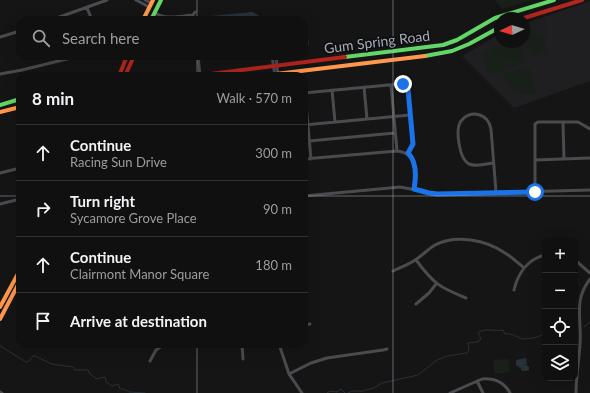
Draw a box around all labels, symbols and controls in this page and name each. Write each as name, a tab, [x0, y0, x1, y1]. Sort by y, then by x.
north arrow	[494, 12, 530, 48]
search box	[16, 16, 308, 60]
icon: search	[30, 27, 52, 49]
street label: Gum Spring Road	[323, 27, 431, 56]
text: Search here	[62, 29, 139, 47]
route end	[394, 75, 412, 93]
text: 8 min	[32, 88, 74, 109]
text: Walk · 570 m	[216, 90, 292, 106]
text: Continue	[70, 136, 131, 154]
icon: ahead	[32, 142, 54, 164]
text: 300 m	[255, 145, 292, 161]
text: Racing Sun Drive	[70, 154, 167, 170]
route start	[526, 183, 544, 201]
text: Turn right	[70, 192, 135, 210]
icon: right	[32, 198, 54, 220]
text: 90 m	[263, 201, 292, 217]
text: Sycamore Grove Place	[70, 210, 197, 226]
map controls	[542, 237, 578, 381]
button: +	[542, 237, 578, 273]
text: Continue	[70, 248, 131, 266]
icon: ahead	[32, 254, 54, 276]
text: 180 m	[255, 257, 292, 273]
text: Clairmont Manor Square	[70, 266, 209, 282]
button: −	[542, 273, 578, 309]
button: locate	[542, 309, 578, 345]
icon: arrive	[32, 310, 54, 332]
text: Arrive at destination	[70, 312, 207, 330]
button: layers	[542, 345, 578, 381]

